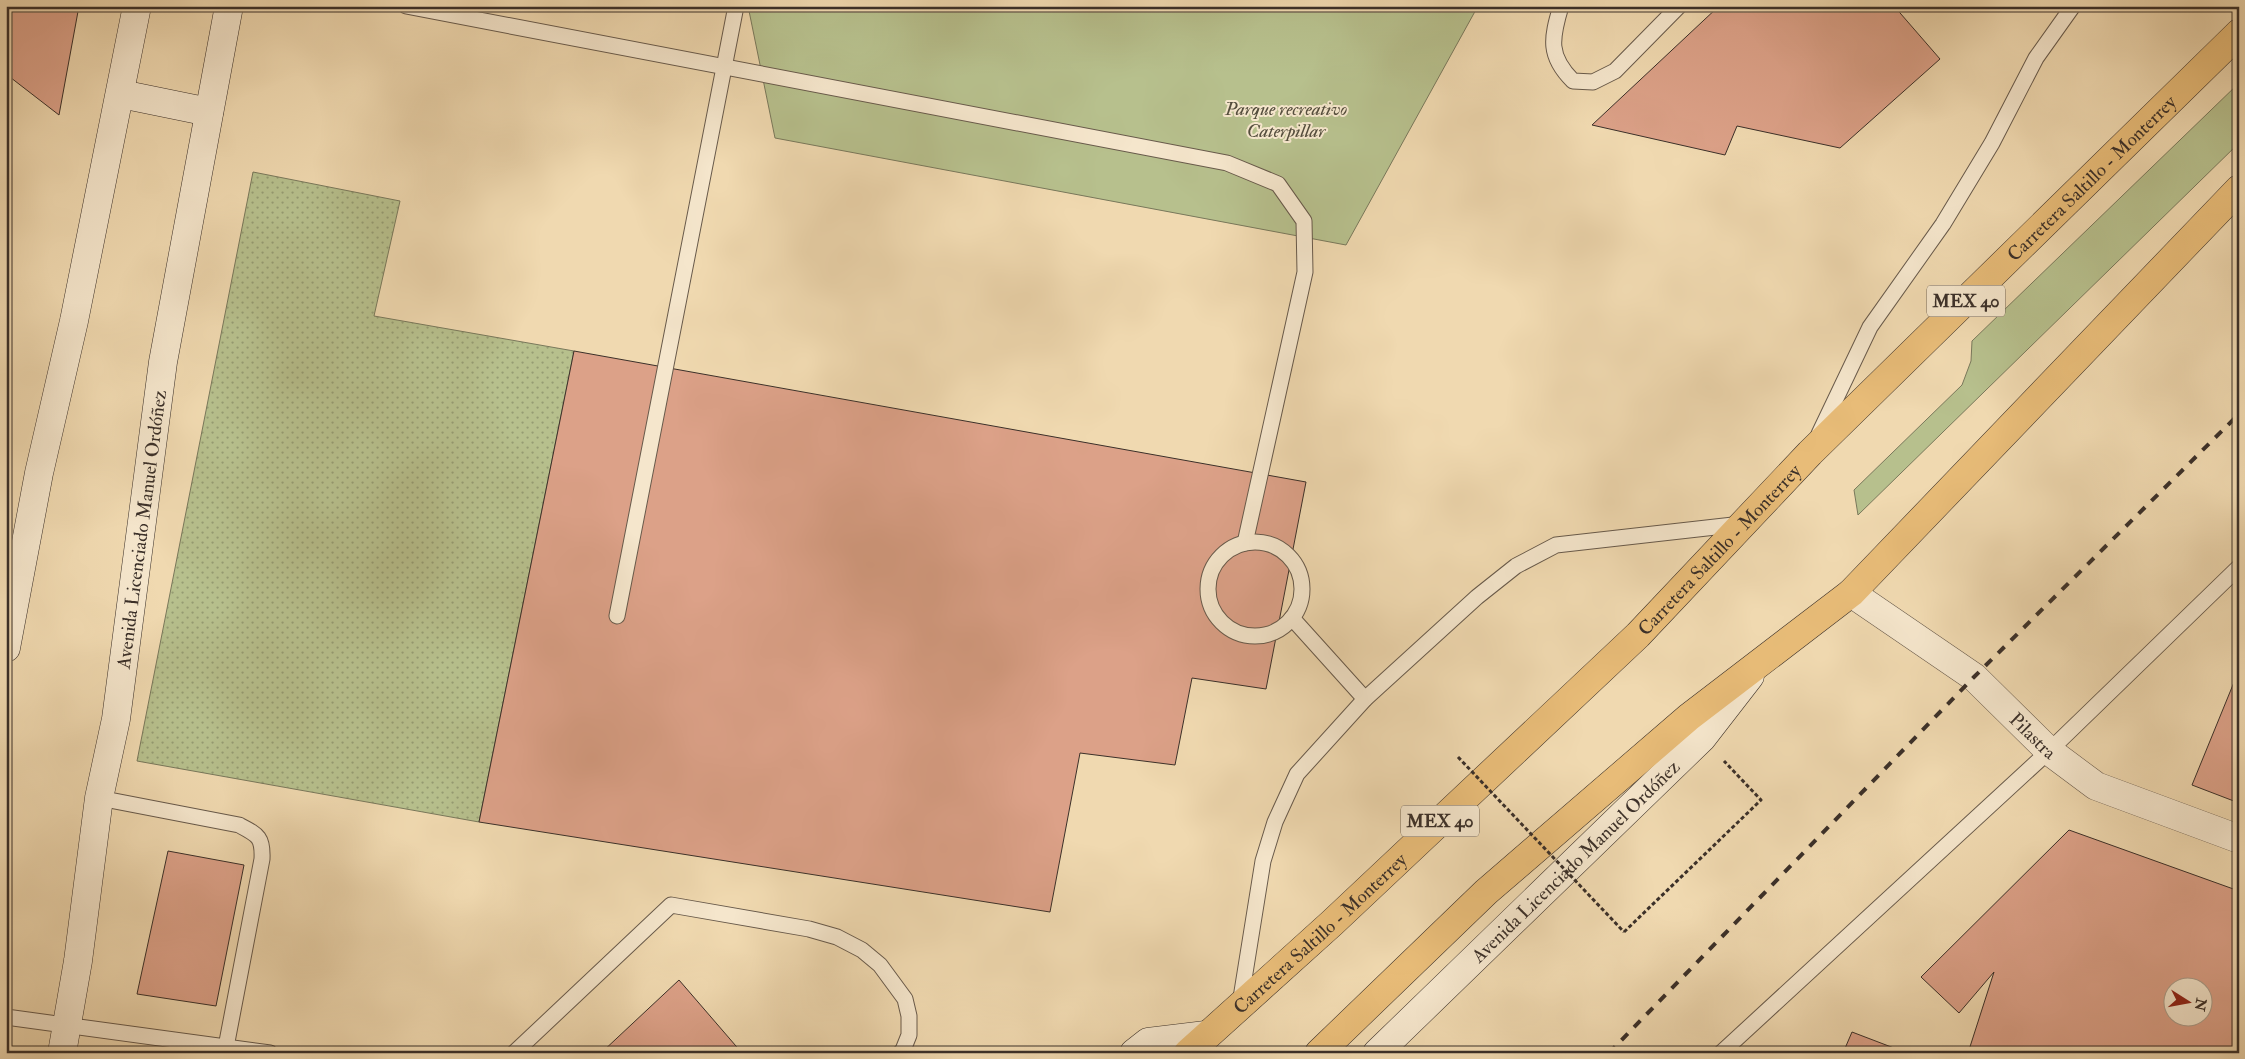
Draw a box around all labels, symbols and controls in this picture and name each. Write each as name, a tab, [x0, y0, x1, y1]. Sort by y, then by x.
street label: Carretera Saltillo - Monterrey	[2002, 90, 2182, 267]
park label: Parque recreativo Caterpillar	[1224, 97, 1348, 143]
road number: MEX 40	[1927, 286, 2005, 316]
street label: Avenida Licenciado Manuel Ordóñez	[112, 388, 172, 671]
street label: Carretera Saltillo - Monterrey	[1633, 459, 1807, 641]
street label: Pilastra	[2004, 708, 2060, 765]
street label: Avenida Licenciado Manuel Ordóñez	[1466, 755, 1685, 969]
road number: MEX 40	[1401, 806, 1479, 836]
street label: Carretera Saltillo - Monterrey	[1228, 848, 1413, 1020]
north arrow	[2162, 976, 2212, 1026]
text: N	[2191, 996, 2210, 1013]

